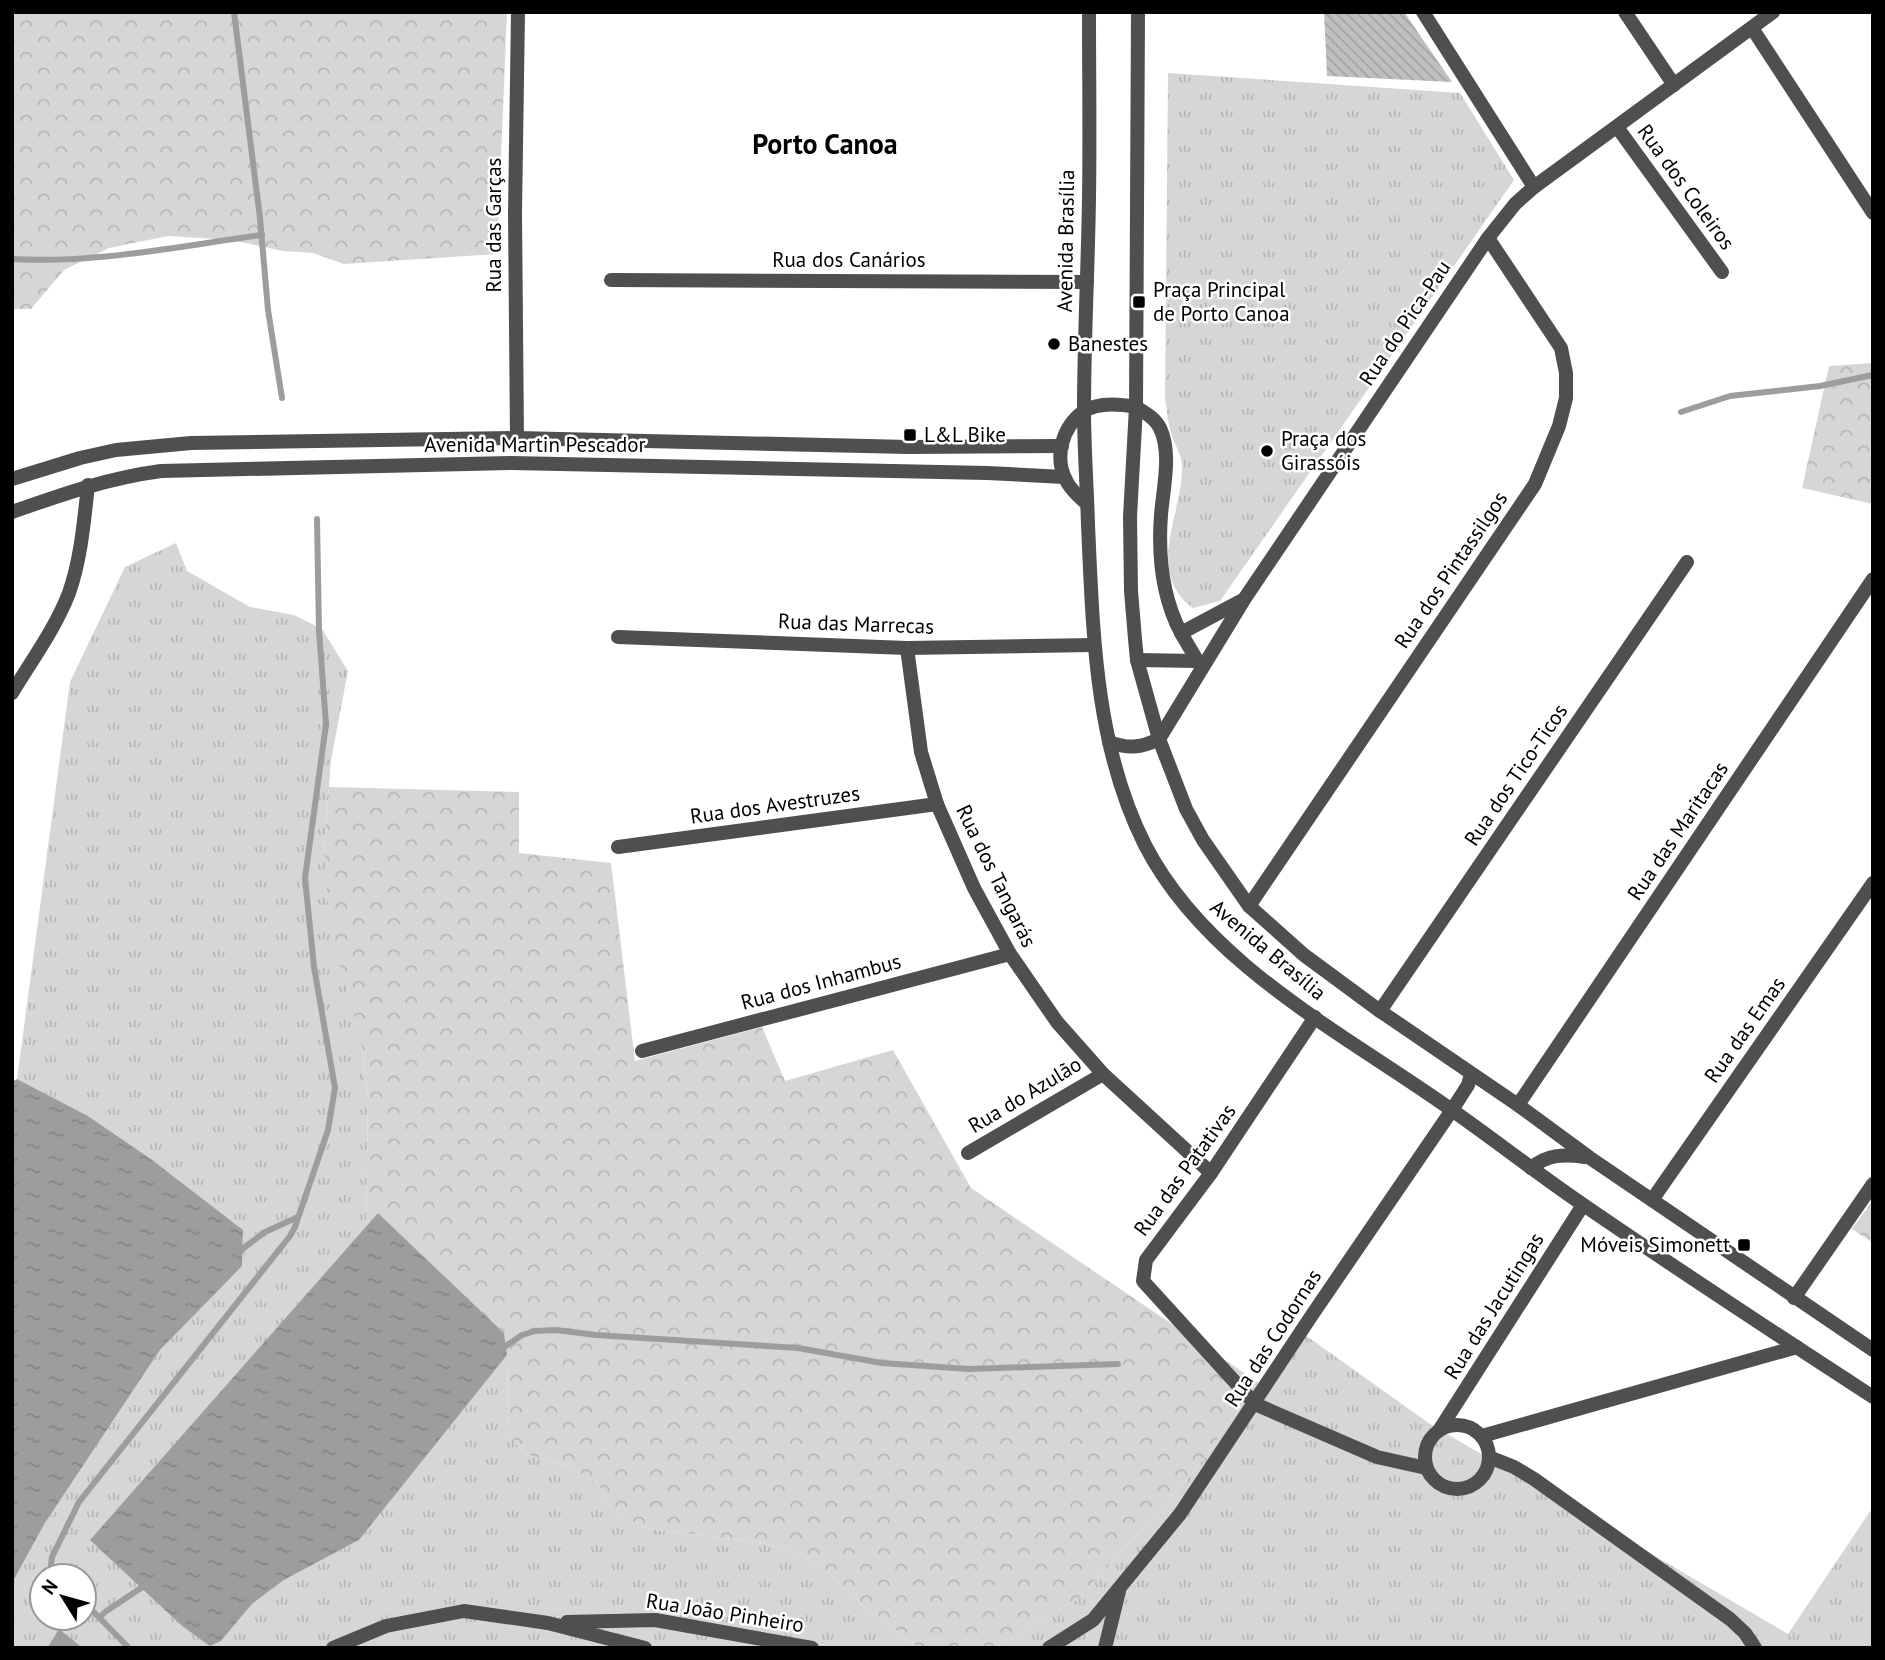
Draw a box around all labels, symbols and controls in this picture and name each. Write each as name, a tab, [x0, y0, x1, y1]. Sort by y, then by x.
street label: Rua dos Coleiros	[1632, 119, 1741, 255]
district label: Porto Canoa	[752, 125, 898, 162]
street label: Rua das Garças	[480, 158, 507, 292]
street label: Avenida Brasília	[1051, 169, 1080, 313]
street label: Rua dos Canários	[772, 246, 926, 273]
street label: Rua do Pica-Pau	[1353, 255, 1456, 391]
place label: Praça Principal de Porto Canoa	[1153, 276, 1290, 327]
marker: Praça Principal de Porto Canoa	[1131, 294, 1147, 310]
place label: Banestes	[1068, 330, 1148, 357]
marker: Banestes	[1046, 336, 1062, 352]
place label: L&L Bike	[924, 421, 1006, 448]
place label: Praça dos Girassóis	[1281, 425, 1366, 476]
marker: L&L Bike	[902, 427, 918, 443]
street label: Avenida Martin Pescador	[424, 431, 646, 458]
marker: Praça dos Girassóis	[1259, 443, 1275, 459]
street label: Rua dos Pintassilgos	[1388, 486, 1513, 653]
street label: Rua das Marrecas	[777, 607, 935, 640]
street label: Rua dos Tico-Ticos	[1458, 698, 1573, 851]
street label: Rua das Maritacas	[1621, 756, 1734, 905]
street label: Rua dos Avestruzes	[688, 779, 862, 830]
street label: Rua dos Tangarás	[950, 800, 1043, 952]
street label: Avenida Brasília	[1205, 893, 1332, 1006]
street label: Rua dos Inhambus	[738, 947, 904, 1016]
street label: Rua das Emas	[1698, 971, 1791, 1088]
street label: Rua do Azulão	[963, 1050, 1086, 1139]
street label: Rua das Patativas	[1128, 1098, 1242, 1241]
street label: Rua das Jacutingas	[1438, 1227, 1550, 1384]
place label: Móveis Simonett	[1580, 1231, 1730, 1258]
marker: Móveis Simonett	[1736, 1237, 1752, 1253]
street label: Rua das Codornas	[1218, 1264, 1327, 1412]
north arrow	[28, 1562, 98, 1632]
text: N	[36, 1575, 63, 1599]
street label: Rua João Pinheiro	[644, 1587, 806, 1638]

